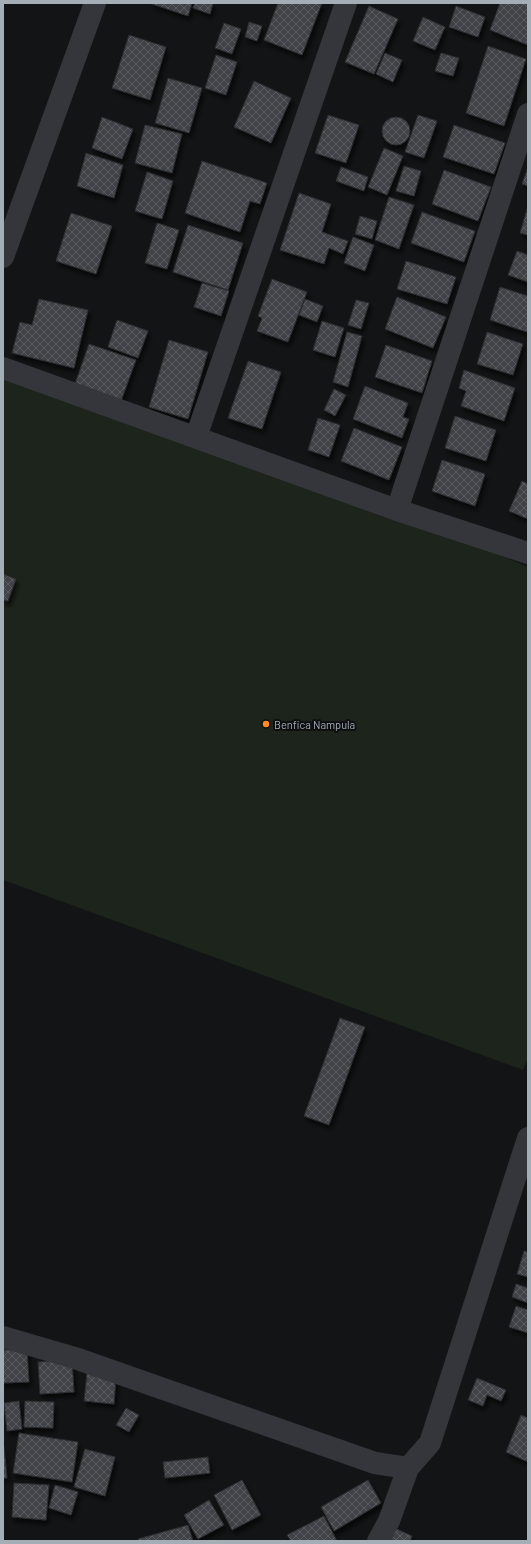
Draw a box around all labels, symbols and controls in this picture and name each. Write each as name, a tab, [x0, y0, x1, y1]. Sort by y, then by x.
place label: Benfica Nampula	[274, 718, 355, 731]
marker: Benfica Nampula	[261, 719, 271, 729]

